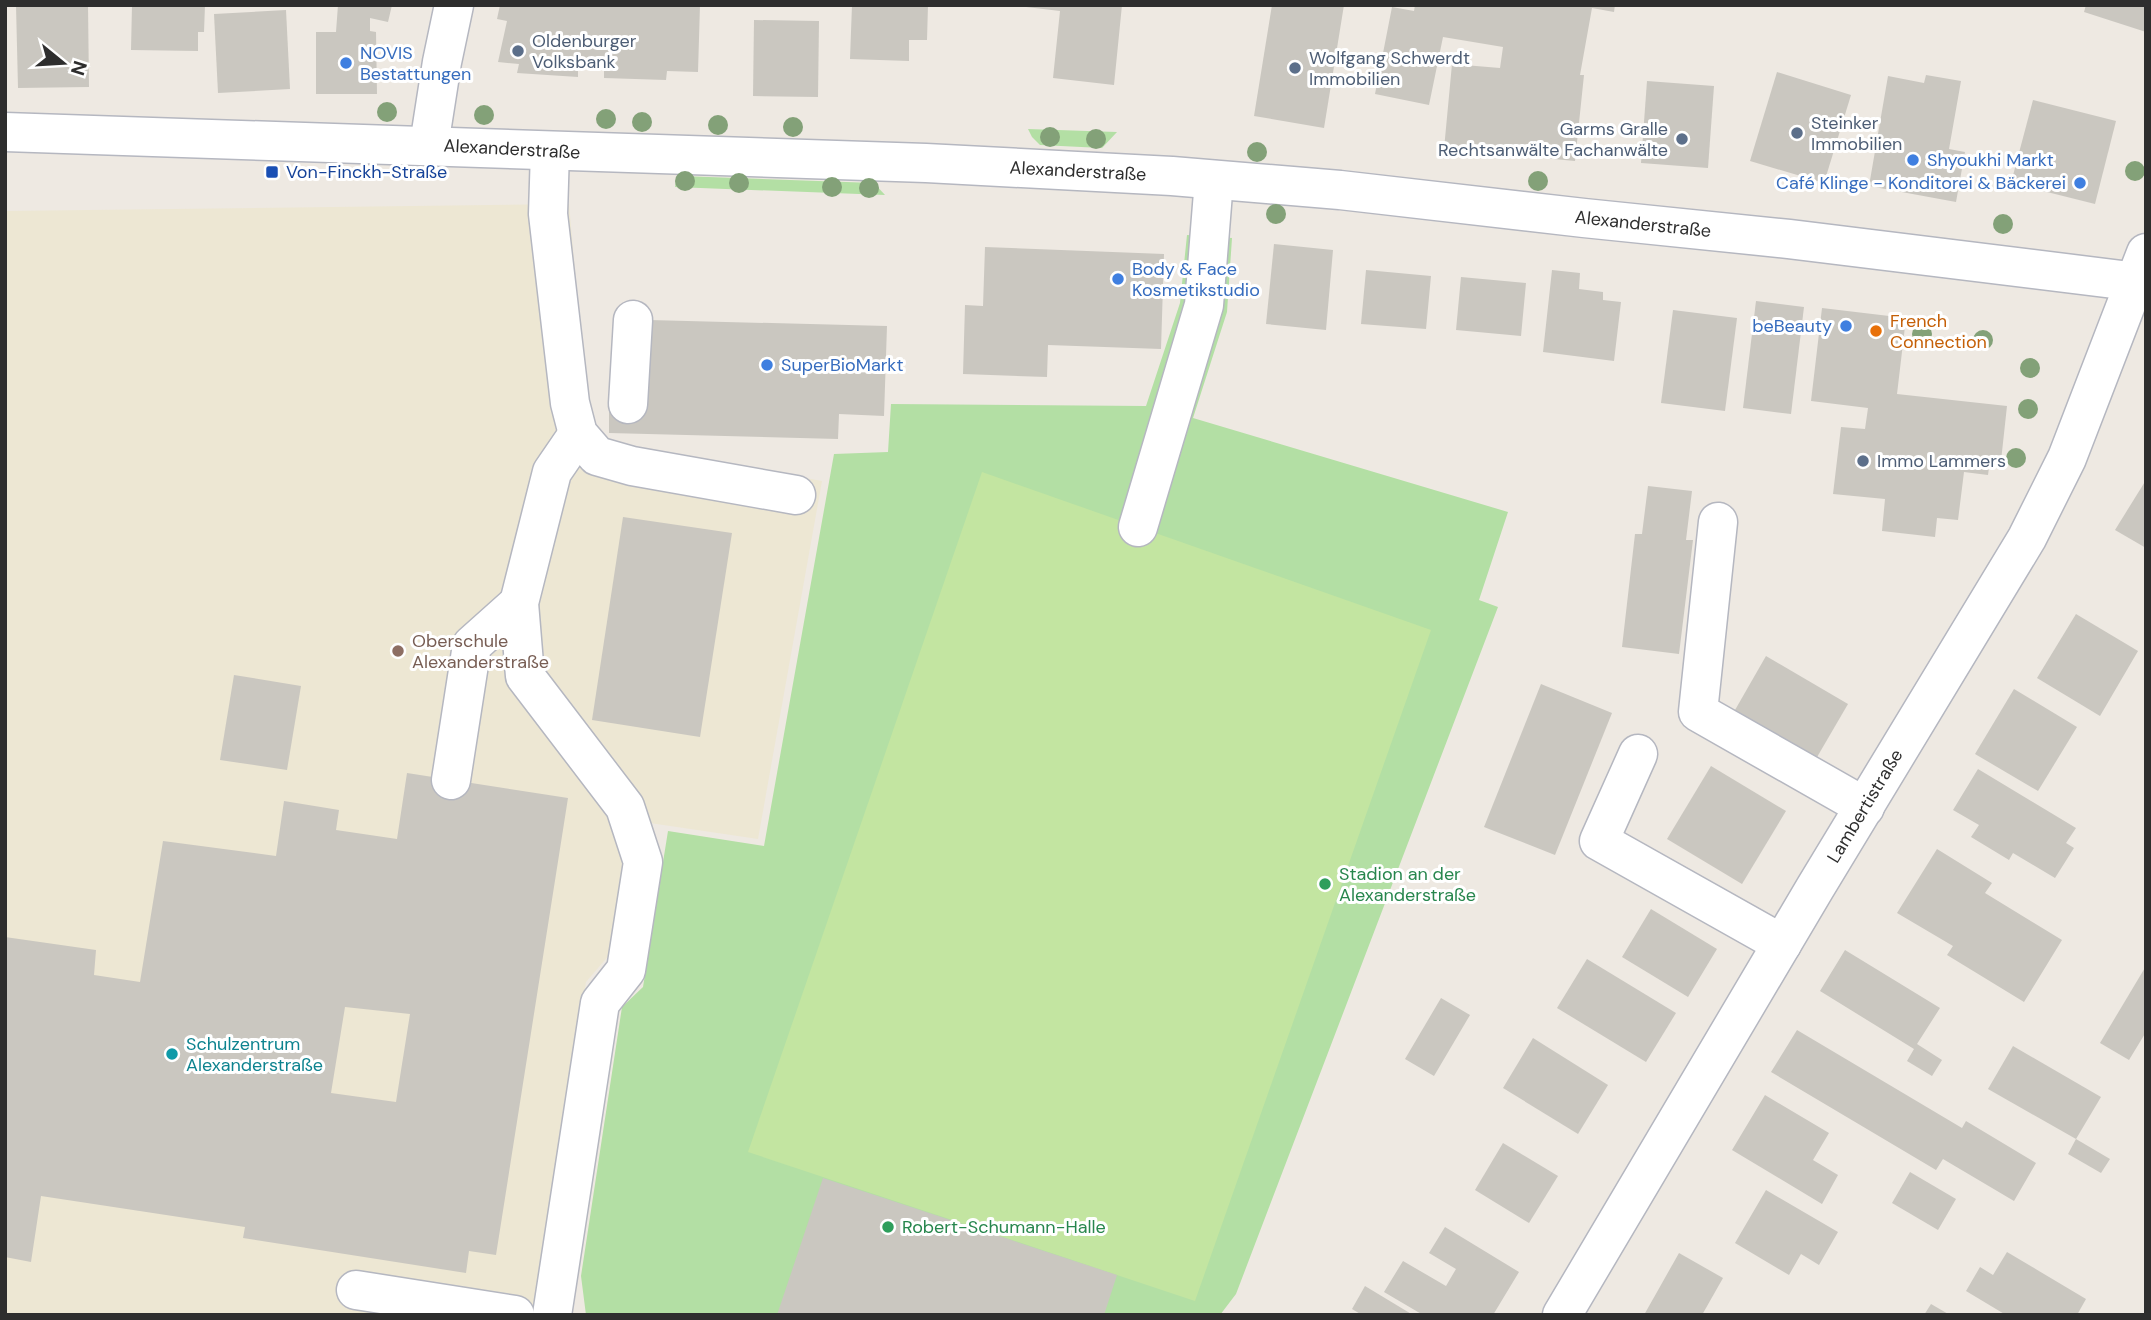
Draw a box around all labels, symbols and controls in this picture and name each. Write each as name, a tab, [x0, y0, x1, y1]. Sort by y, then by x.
north arrow	[28, 28, 98, 98]
place label: Oldenburger Volksbank	[532, 29, 637, 74]
place label: NOVIS Bestattungen	[360, 41, 471, 86]
marker: Oldenburger Volksbank	[510, 43, 526, 59]
place label: Wolfgang Schwerdt Immobilien	[1309, 46, 1470, 91]
marker: NOVIS Bestattungen	[338, 55, 354, 71]
text: N	[65, 58, 93, 79]
marker: Wolfgang Schwerdt Immobilien	[1287, 60, 1303, 76]
place label: Steinker Immobilien	[1811, 111, 1902, 156]
place label: Garms Gralle Rechtsanwälte Fachanwälte	[1438, 117, 1668, 162]
marker: Steinker Immobilien	[1789, 125, 1805, 141]
marker: Garms Gralle Rechtsanwälte Fachanwälte	[1674, 131, 1690, 147]
street label: Alexanderstraße	[443, 133, 581, 165]
place label: Shyoukhi Markt	[1927, 148, 2054, 172]
marker: Shyoukhi Markt	[1905, 152, 1921, 168]
street label: Alexanderstraße	[1009, 155, 1147, 187]
place label: Von-Finckh-Straße	[286, 160, 447, 184]
marker: Von-Finckh-Straße	[264, 164, 280, 180]
place label: Café Klinge - Konditorei & Bäckerei	[1776, 171, 2066, 195]
marker: Café Klinge - Konditorei & Bäckerei	[2072, 175, 2088, 191]
street label: Alexanderstraße	[1574, 205, 1712, 243]
place label: Body & Face Kosmetikstudio	[1132, 257, 1260, 302]
marker: Body & Face Kosmetikstudio	[1110, 271, 1126, 287]
place label: French Connection	[1890, 309, 1987, 354]
place label: beBeauty	[1752, 314, 1832, 338]
marker: beBeauty	[1838, 318, 1854, 334]
marker: French Connection	[1868, 323, 1884, 339]
place label: SuperBioMarkt	[781, 353, 903, 377]
marker: SuperBioMarkt	[759, 357, 775, 373]
place label: Immo Lammers	[1877, 449, 2006, 473]
marker: Immo Lammers	[1855, 453, 1871, 469]
place label: Oberschule Alexanderstraße	[412, 629, 549, 674]
marker: Oberschule Alexanderstraße	[390, 643, 406, 659]
street label: Lambertistraße	[1822, 745, 1908, 867]
place label: Stadion an der Alexanderstraße	[1339, 862, 1476, 907]
marker: Stadion an der Alexanderstraße	[1317, 876, 1333, 892]
place label: Schulzentrum Alexanderstraße	[186, 1032, 323, 1077]
marker: Schulzentrum Alexanderstraße	[164, 1046, 180, 1062]
place label: Robert-Schumann-Halle	[902, 1215, 1106, 1239]
marker: Robert-Schumann-Halle	[880, 1219, 896, 1235]

